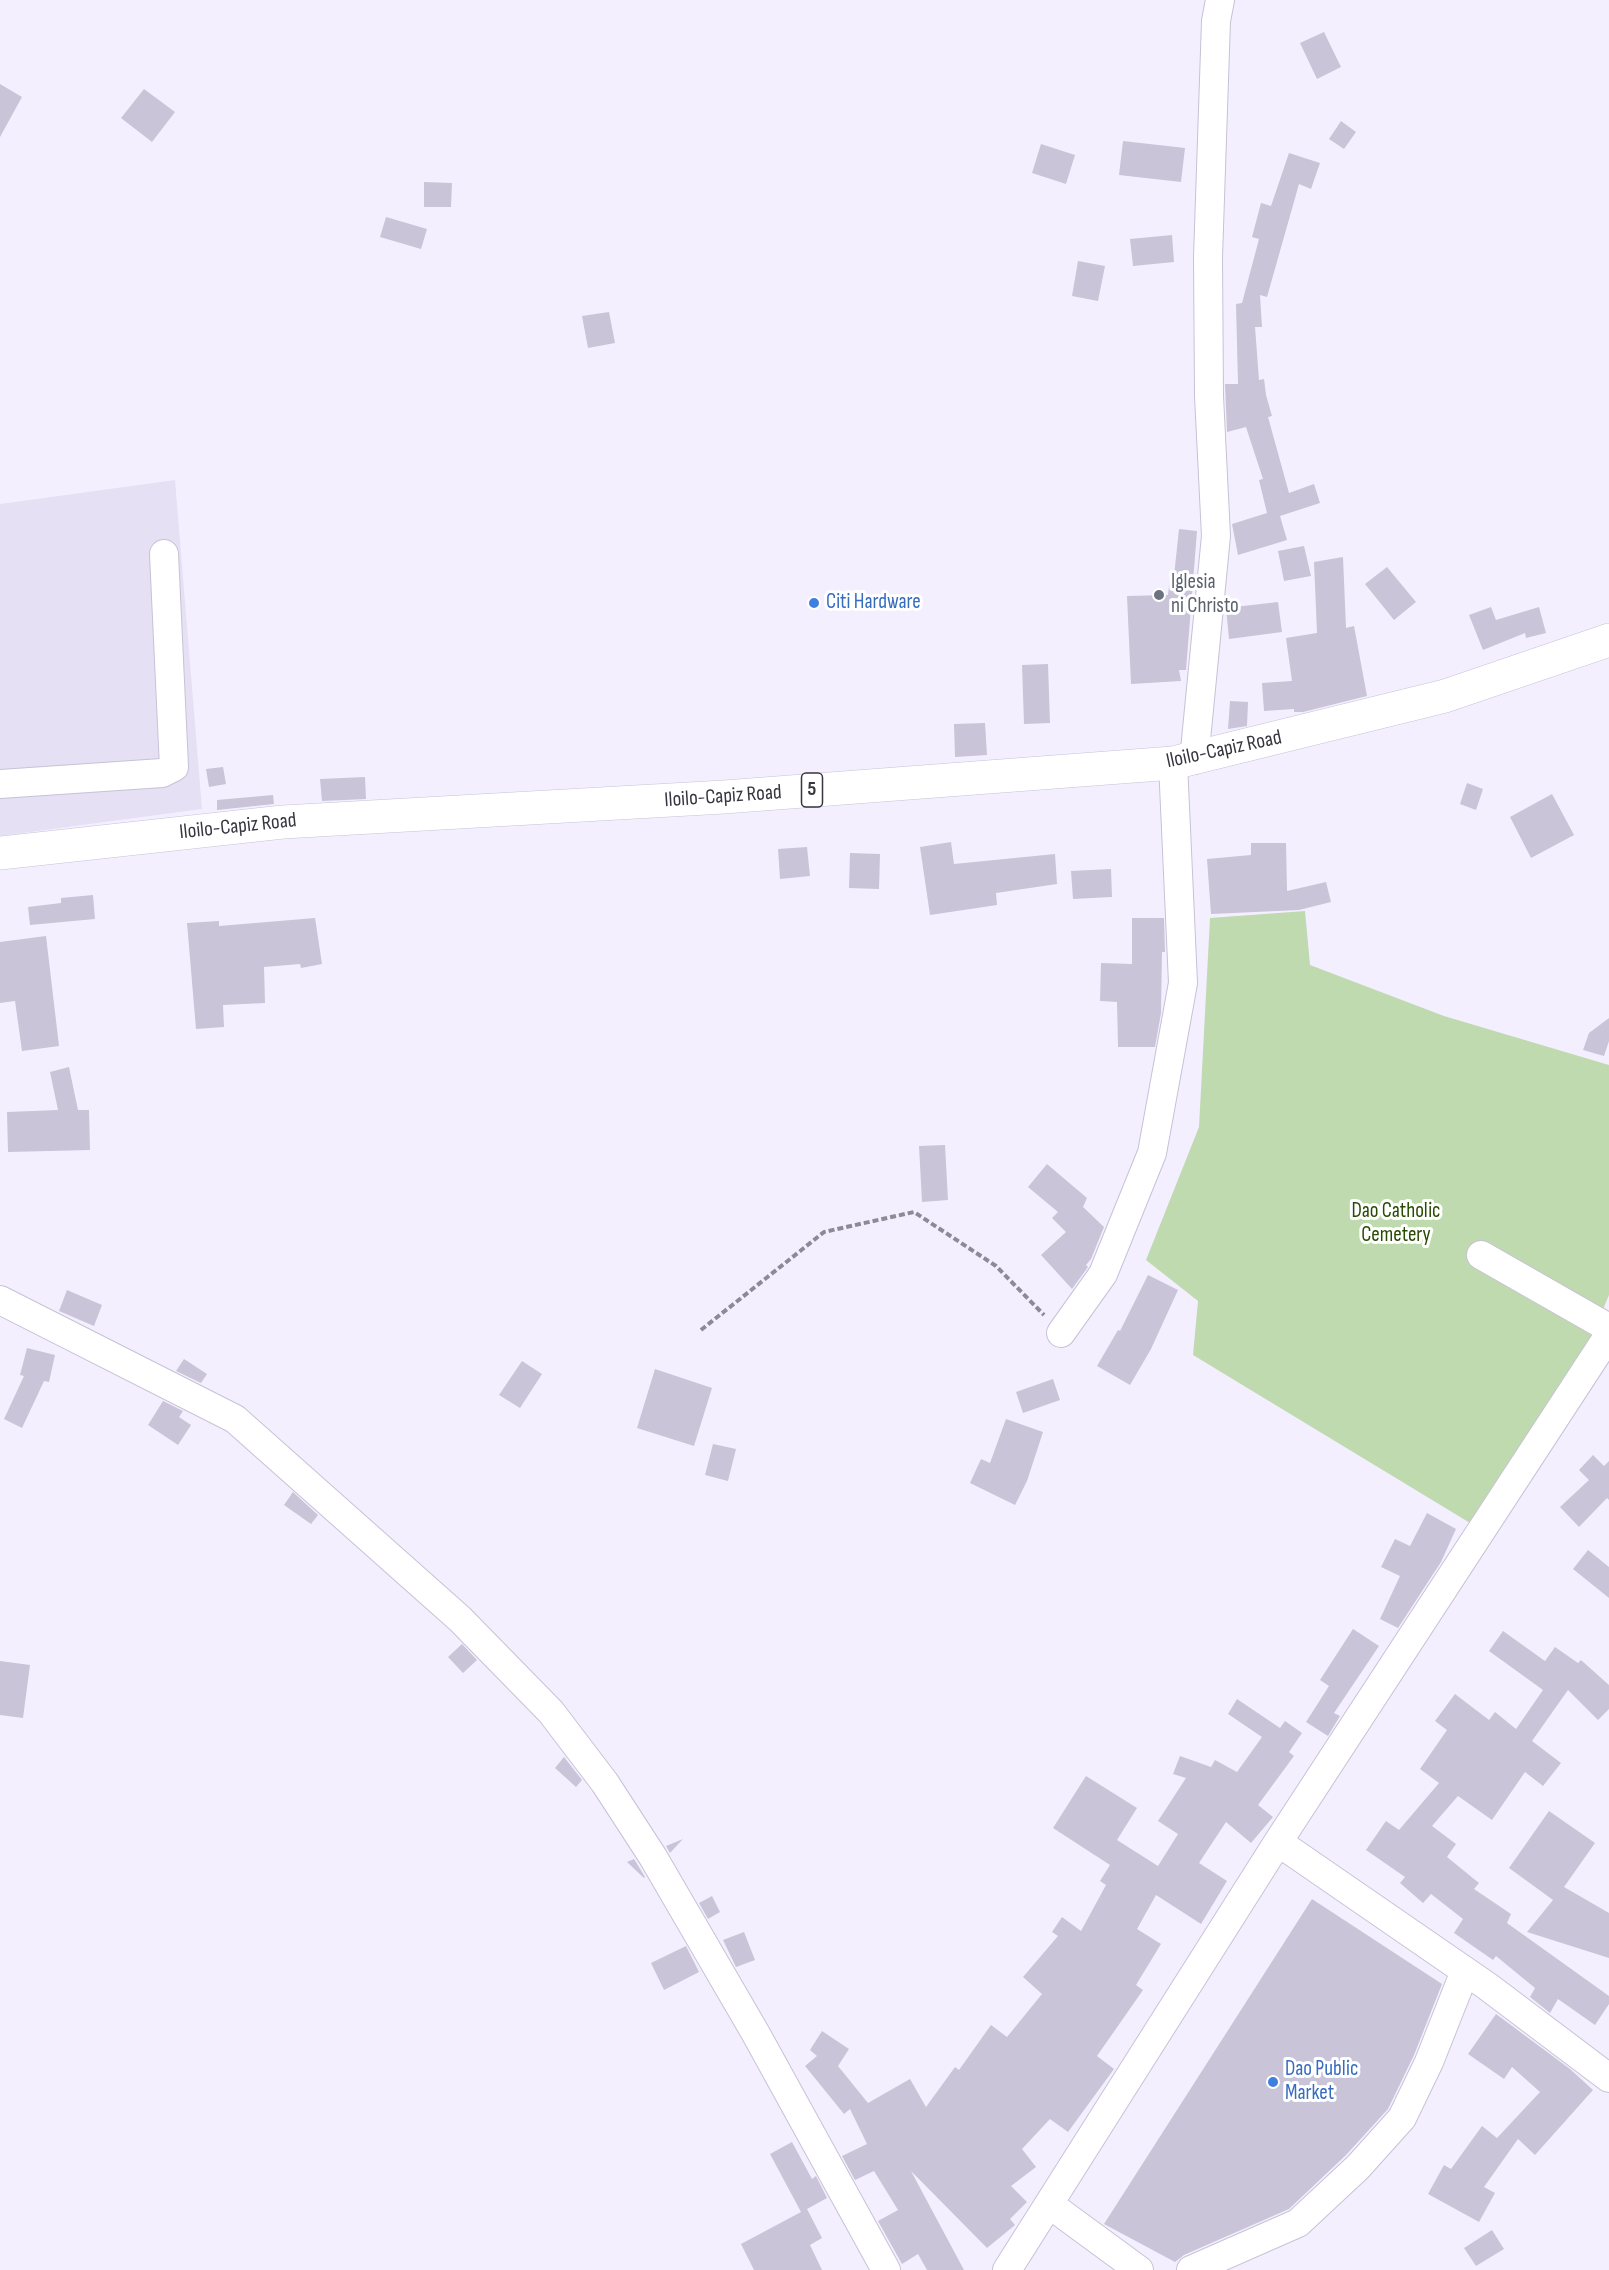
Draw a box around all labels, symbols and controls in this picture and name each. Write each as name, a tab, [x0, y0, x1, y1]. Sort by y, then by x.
place label: Iglesia ni Christo	[1171, 570, 1239, 620]
marker: Iglesia ni Christo	[1152, 588, 1166, 602]
place label: Citi Hardware	[826, 590, 921, 616]
marker: Citi Hardware	[807, 596, 821, 610]
street label: Iloilo-Capiz Road	[1164, 725, 1284, 775]
road number: 5	[802, 773, 822, 807]
street label: Iloilo-Capiz Road	[664, 780, 782, 814]
street label: Iloilo-Capiz Road	[178, 808, 298, 846]
park label: Dao Catholic Cemetery	[1352, 1199, 1440, 1249]
place label: Dao Public Market	[1285, 2057, 1358, 2107]
marker: Dao Public Market	[1266, 2075, 1280, 2089]

